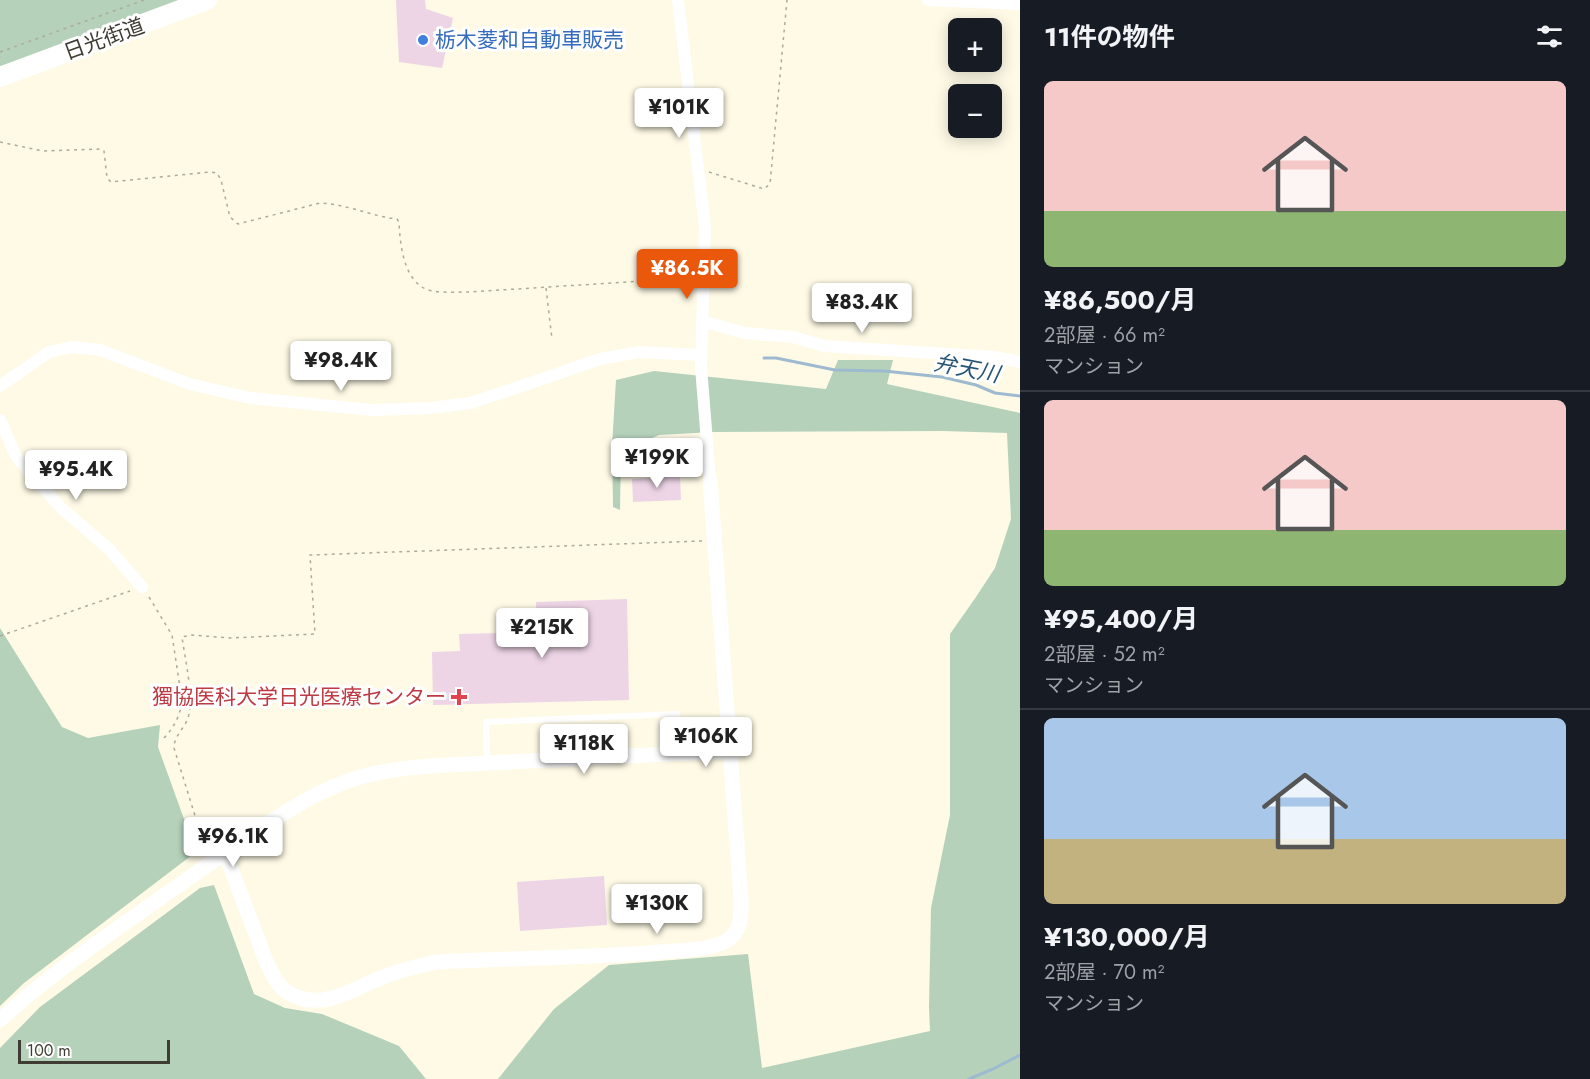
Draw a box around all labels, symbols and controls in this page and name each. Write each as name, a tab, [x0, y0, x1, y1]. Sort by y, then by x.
street label: 日光街道	[59, 11, 149, 67]
map controls	[948, 18, 1002, 138]
button: +	[948, 18, 1002, 72]
text: 11件の物件	[1044, 18, 1174, 56]
icon: filters	[1533, 20, 1566, 53]
place label: 栃木菱和自動車販売	[435, 25, 624, 55]
marker: 栃木菱和自動車販売	[416, 33, 430, 47]
button: −	[948, 84, 1002, 138]
pin: ¥101K	[637, 88, 721, 139]
text: ¥101K	[649, 93, 709, 122]
icon: home	[1251, 120, 1359, 228]
pin: ¥86.5K	[638, 249, 736, 300]
text: ¥86.5K	[651, 254, 723, 283]
text: ¥86,500/月	[1044, 281, 1197, 319]
pin: ¥83.4K	[813, 283, 911, 334]
text: ¥83.4K	[826, 288, 898, 317]
text: 2部屋 · 66 m²	[1044, 321, 1165, 350]
pin: ¥98.4K	[292, 341, 390, 392]
text: ¥98.4K	[304, 346, 378, 375]
water label: 弁天川	[932, 346, 1004, 390]
text: マンション	[1044, 352, 1144, 381]
pin: ¥199K	[615, 438, 699, 489]
icon: home	[1251, 439, 1359, 547]
text: ¥199K	[625, 443, 689, 472]
pin: ¥95.4K	[27, 450, 125, 501]
text: ¥95.4K	[39, 455, 113, 484]
text: ¥95,400/月	[1044, 600, 1198, 638]
pin: ¥215K	[500, 608, 584, 659]
text: ¥215K	[510, 613, 574, 642]
text: 2部屋 · 52 m²	[1044, 640, 1165, 669]
text: マンション	[1044, 671, 1144, 700]
place label: 獨協医科大学日光医療センター	[152, 682, 446, 712]
marker: 獨協医科大学日光医療センター	[450, 688, 468, 706]
pin: ¥106K	[664, 717, 748, 768]
text: ¥106K	[674, 722, 738, 751]
pin: ¥118K	[542, 724, 626, 775]
text: ¥118K	[554, 729, 614, 758]
icon: home	[1251, 757, 1359, 865]
pin: ¥96.1K	[184, 817, 282, 868]
text: ¥96.1K	[198, 822, 268, 851]
pin: ¥130K	[615, 884, 699, 935]
text: ¥130K	[625, 889, 689, 918]
text: ¥130,000/月	[1044, 918, 1210, 956]
text: 2部屋 · 70 m²	[1044, 958, 1164, 987]
text: マンション	[1044, 989, 1144, 1018]
scale bar	[18, 1037, 170, 1064]
text: 100 m	[27, 1039, 71, 1062]

